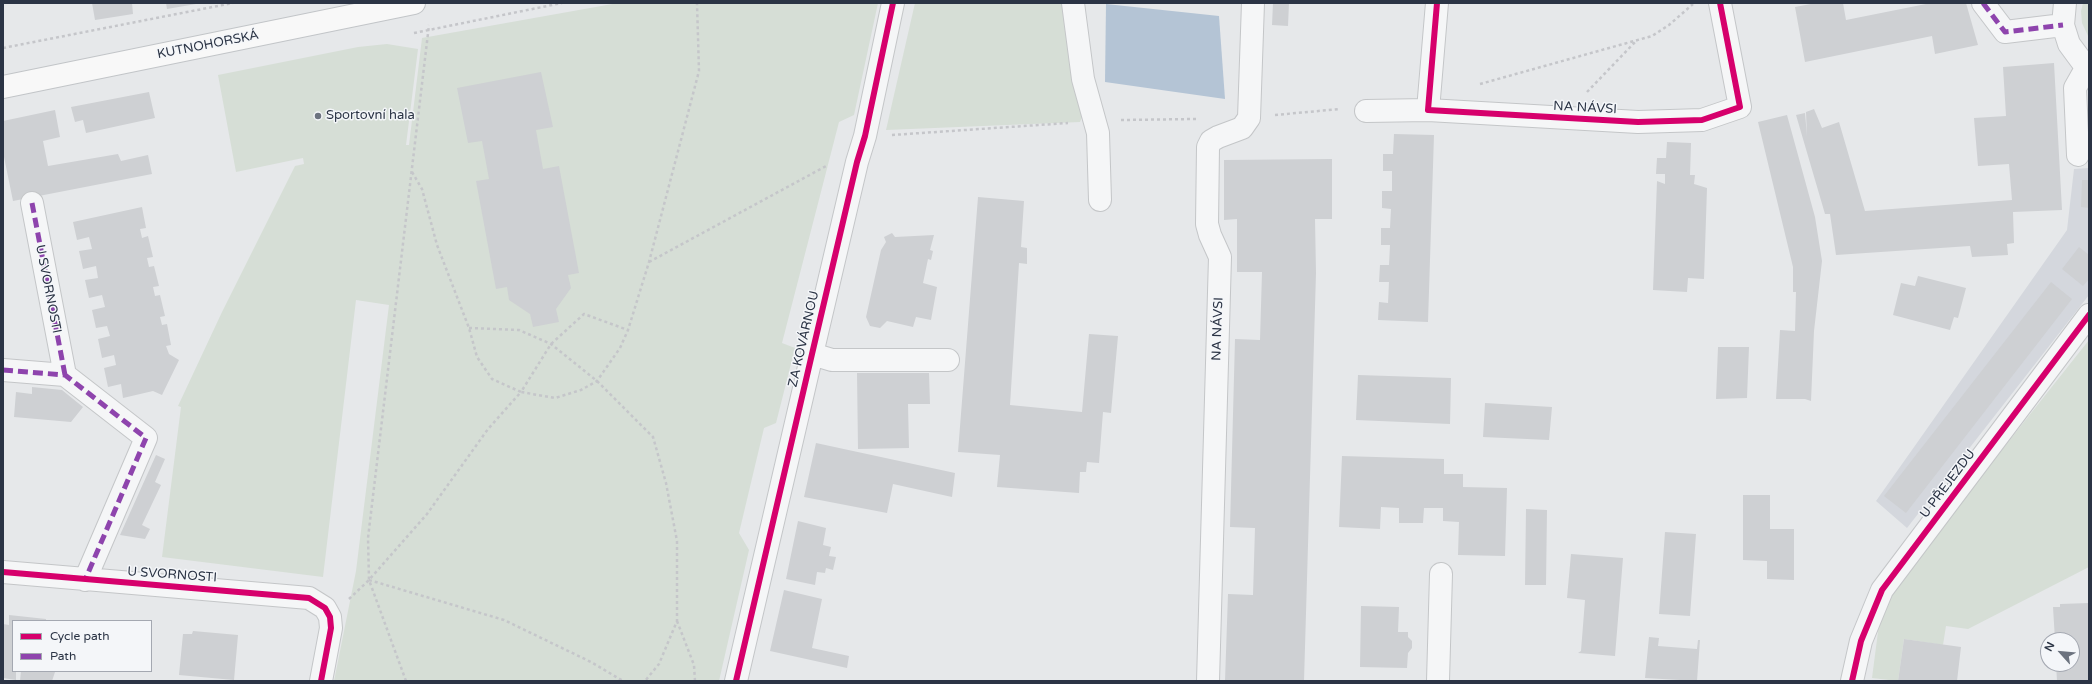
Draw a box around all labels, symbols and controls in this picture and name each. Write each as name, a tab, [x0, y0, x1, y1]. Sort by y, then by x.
street label: KUTNOHORSKÁ	[156, 27, 260, 63]
street label: NA NÁVSI	[1553, 99, 1617, 117]
place label: Sportovní hala	[326, 108, 415, 124]
marker: Sportovní hala	[313, 111, 323, 121]
street label: U SVORNOSTI	[32, 243, 64, 335]
street label: ZA KOVÁRNOU	[785, 289, 823, 389]
street label: NA NÁVSI	[1209, 297, 1227, 361]
street label: U PŘEJEZDU	[1917, 447, 1979, 521]
street label: U SVORNOSTI	[127, 564, 217, 586]
legend	[12, 620, 152, 672]
text: Cycle path	[50, 629, 109, 643]
north arrow	[2040, 632, 2080, 672]
text: N	[2042, 640, 2058, 654]
text: Path	[50, 649, 76, 663]

